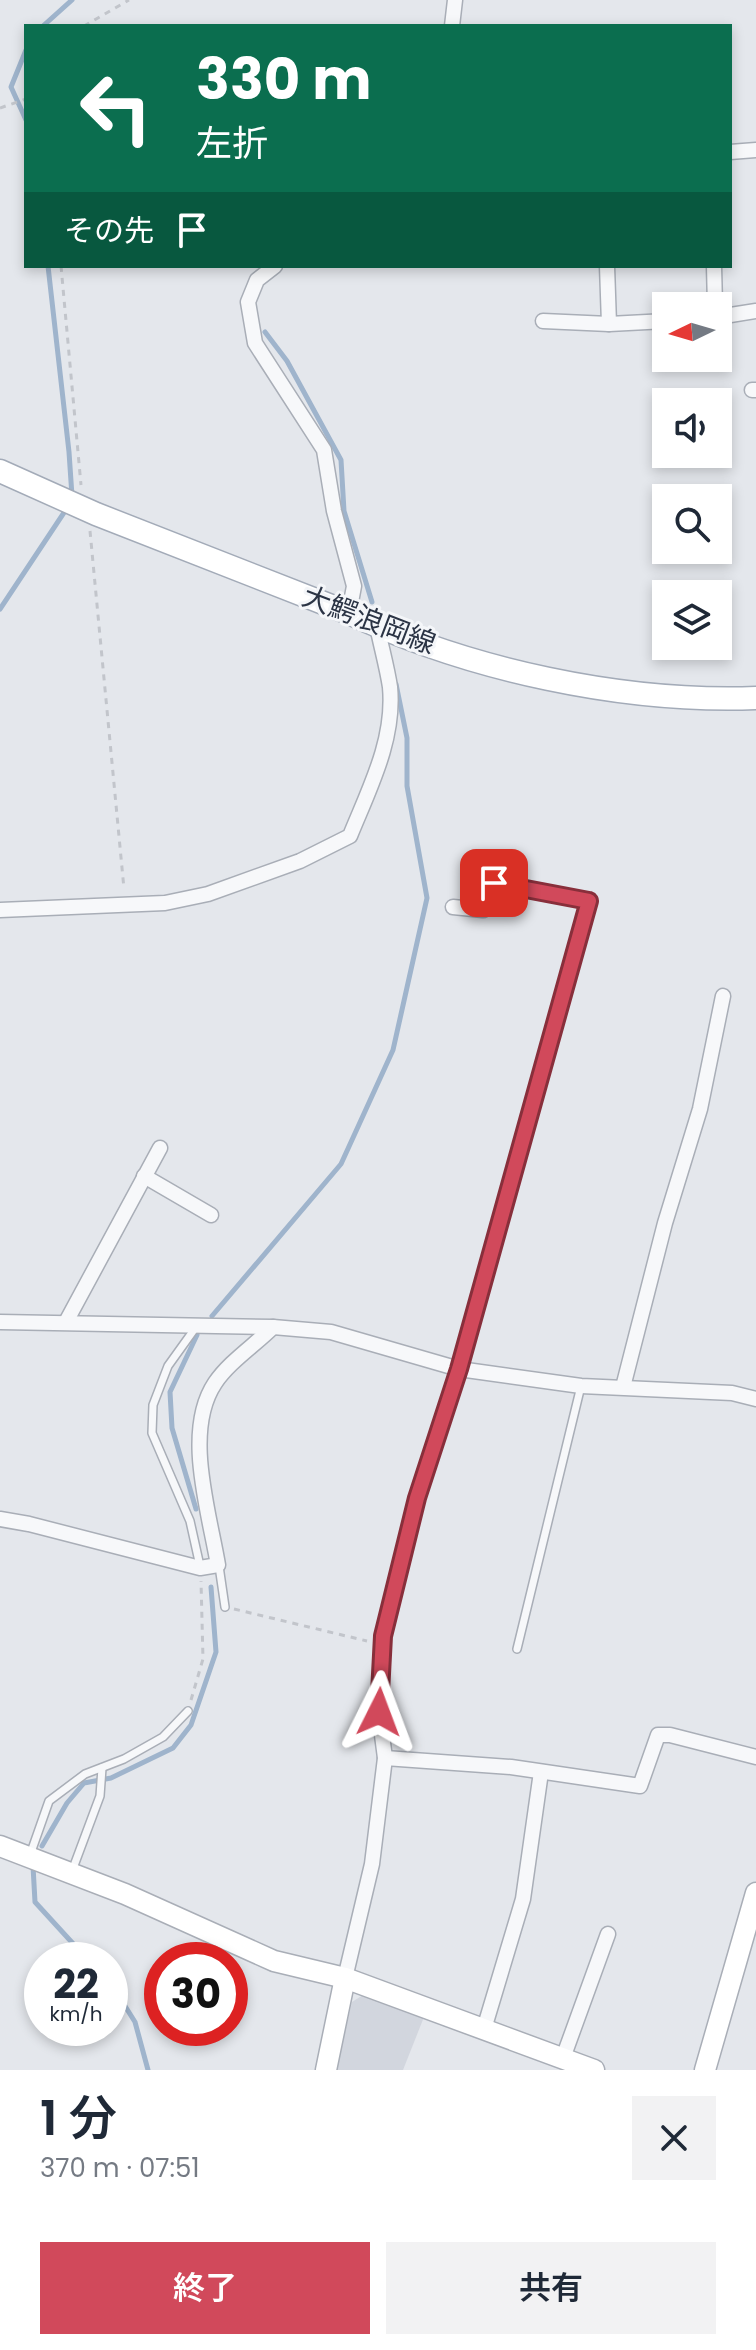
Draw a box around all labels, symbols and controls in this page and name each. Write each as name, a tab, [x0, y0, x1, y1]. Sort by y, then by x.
text: 330 m	[196, 40, 371, 119]
icon: left	[64, 56, 168, 160]
text: 左折	[196, 118, 268, 169]
icon: arrive	[170, 208, 214, 252]
text: その先	[64, 209, 154, 252]
north arrow	[652, 292, 732, 372]
map controls	[652, 292, 732, 660]
button: sound	[652, 388, 732, 468]
button: search	[652, 484, 732, 564]
street label: 大鰐浪岡線	[297, 577, 441, 663]
button: layers	[652, 580, 732, 660]
pin	[460, 849, 528, 917]
icon: arrive	[472, 861, 516, 905]
position arrow	[337, 1670, 421, 1754]
speed limit sign: 30	[144, 1942, 248, 2046]
text: 22	[53, 1956, 99, 2012]
text: km/h	[49, 2000, 103, 2028]
text: 1 分	[40, 2085, 117, 2152]
button: close	[632, 2096, 716, 2180]
text: 370 m · 07:51	[40, 2150, 200, 2186]
button: 終了	[40, 2242, 370, 2334]
button: 共有	[386, 2242, 716, 2334]

